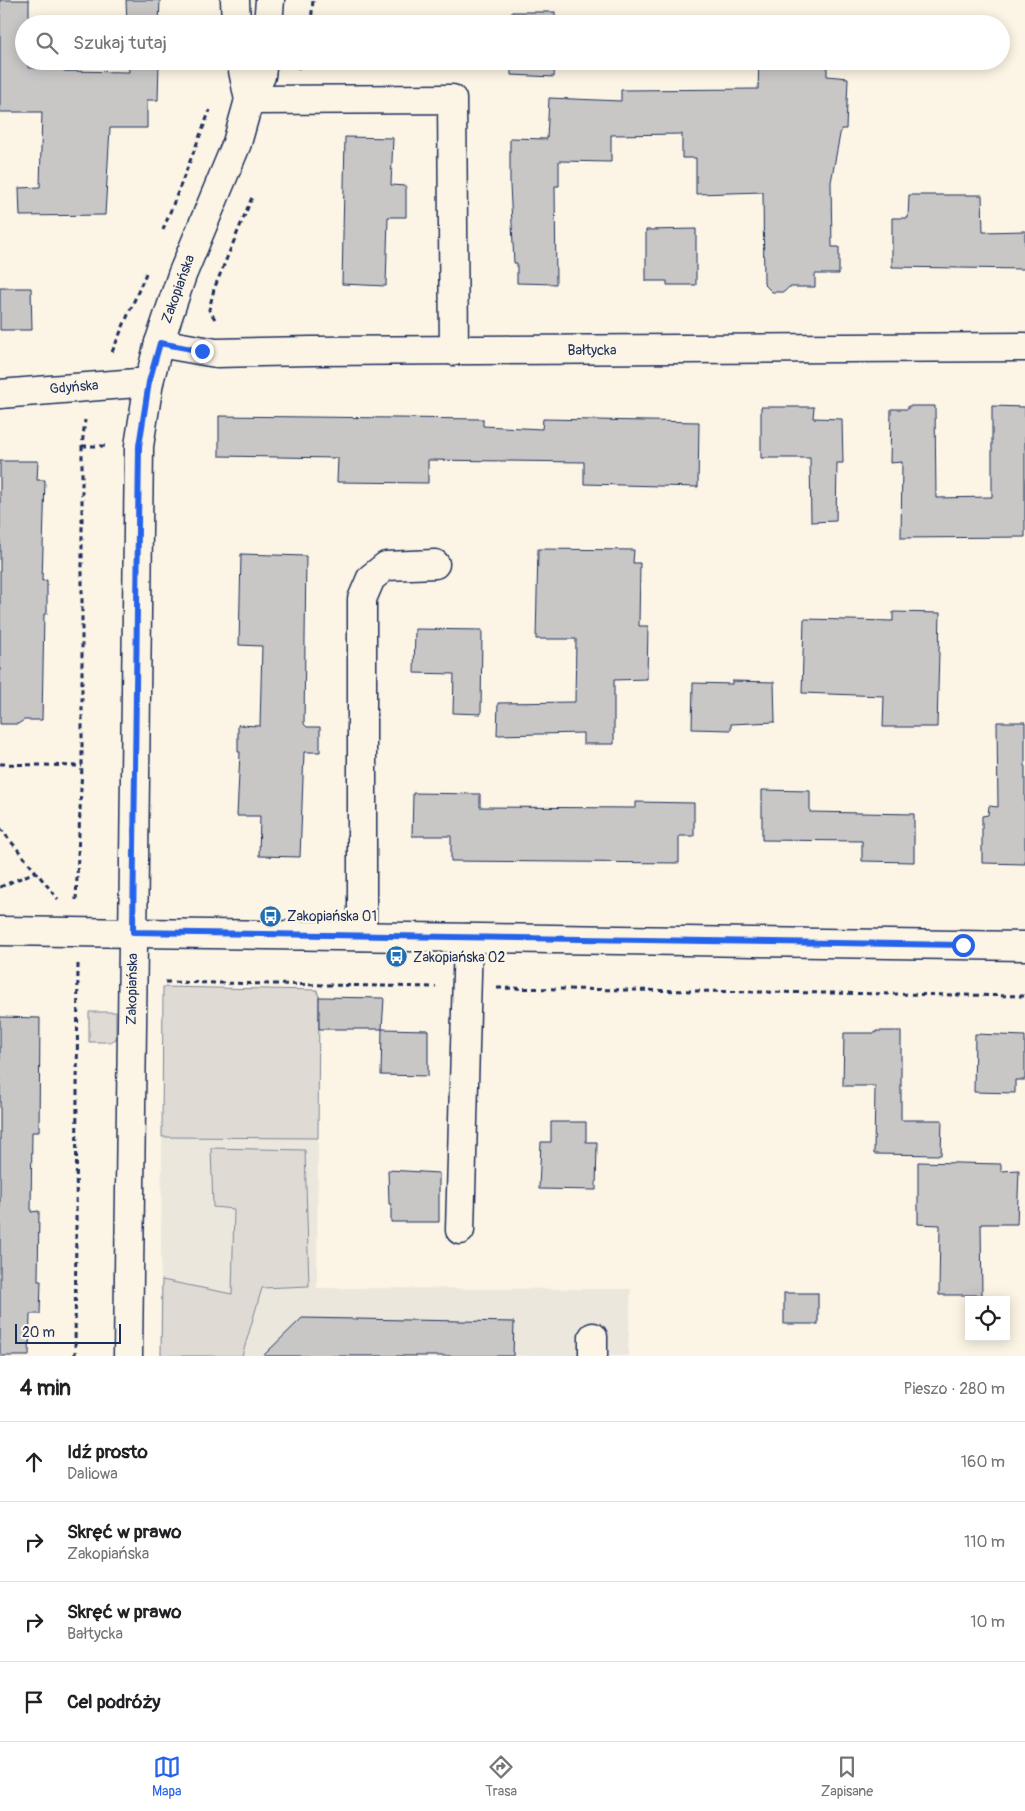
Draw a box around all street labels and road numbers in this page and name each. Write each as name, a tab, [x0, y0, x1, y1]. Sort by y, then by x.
street label: Zakopiańska	[158, 252, 198, 326]
street label: Bałtycka	[568, 342, 616, 359]
street label: Gdyńska	[49, 376, 99, 398]
street label: Zakopiańska	[123, 953, 141, 1025]

